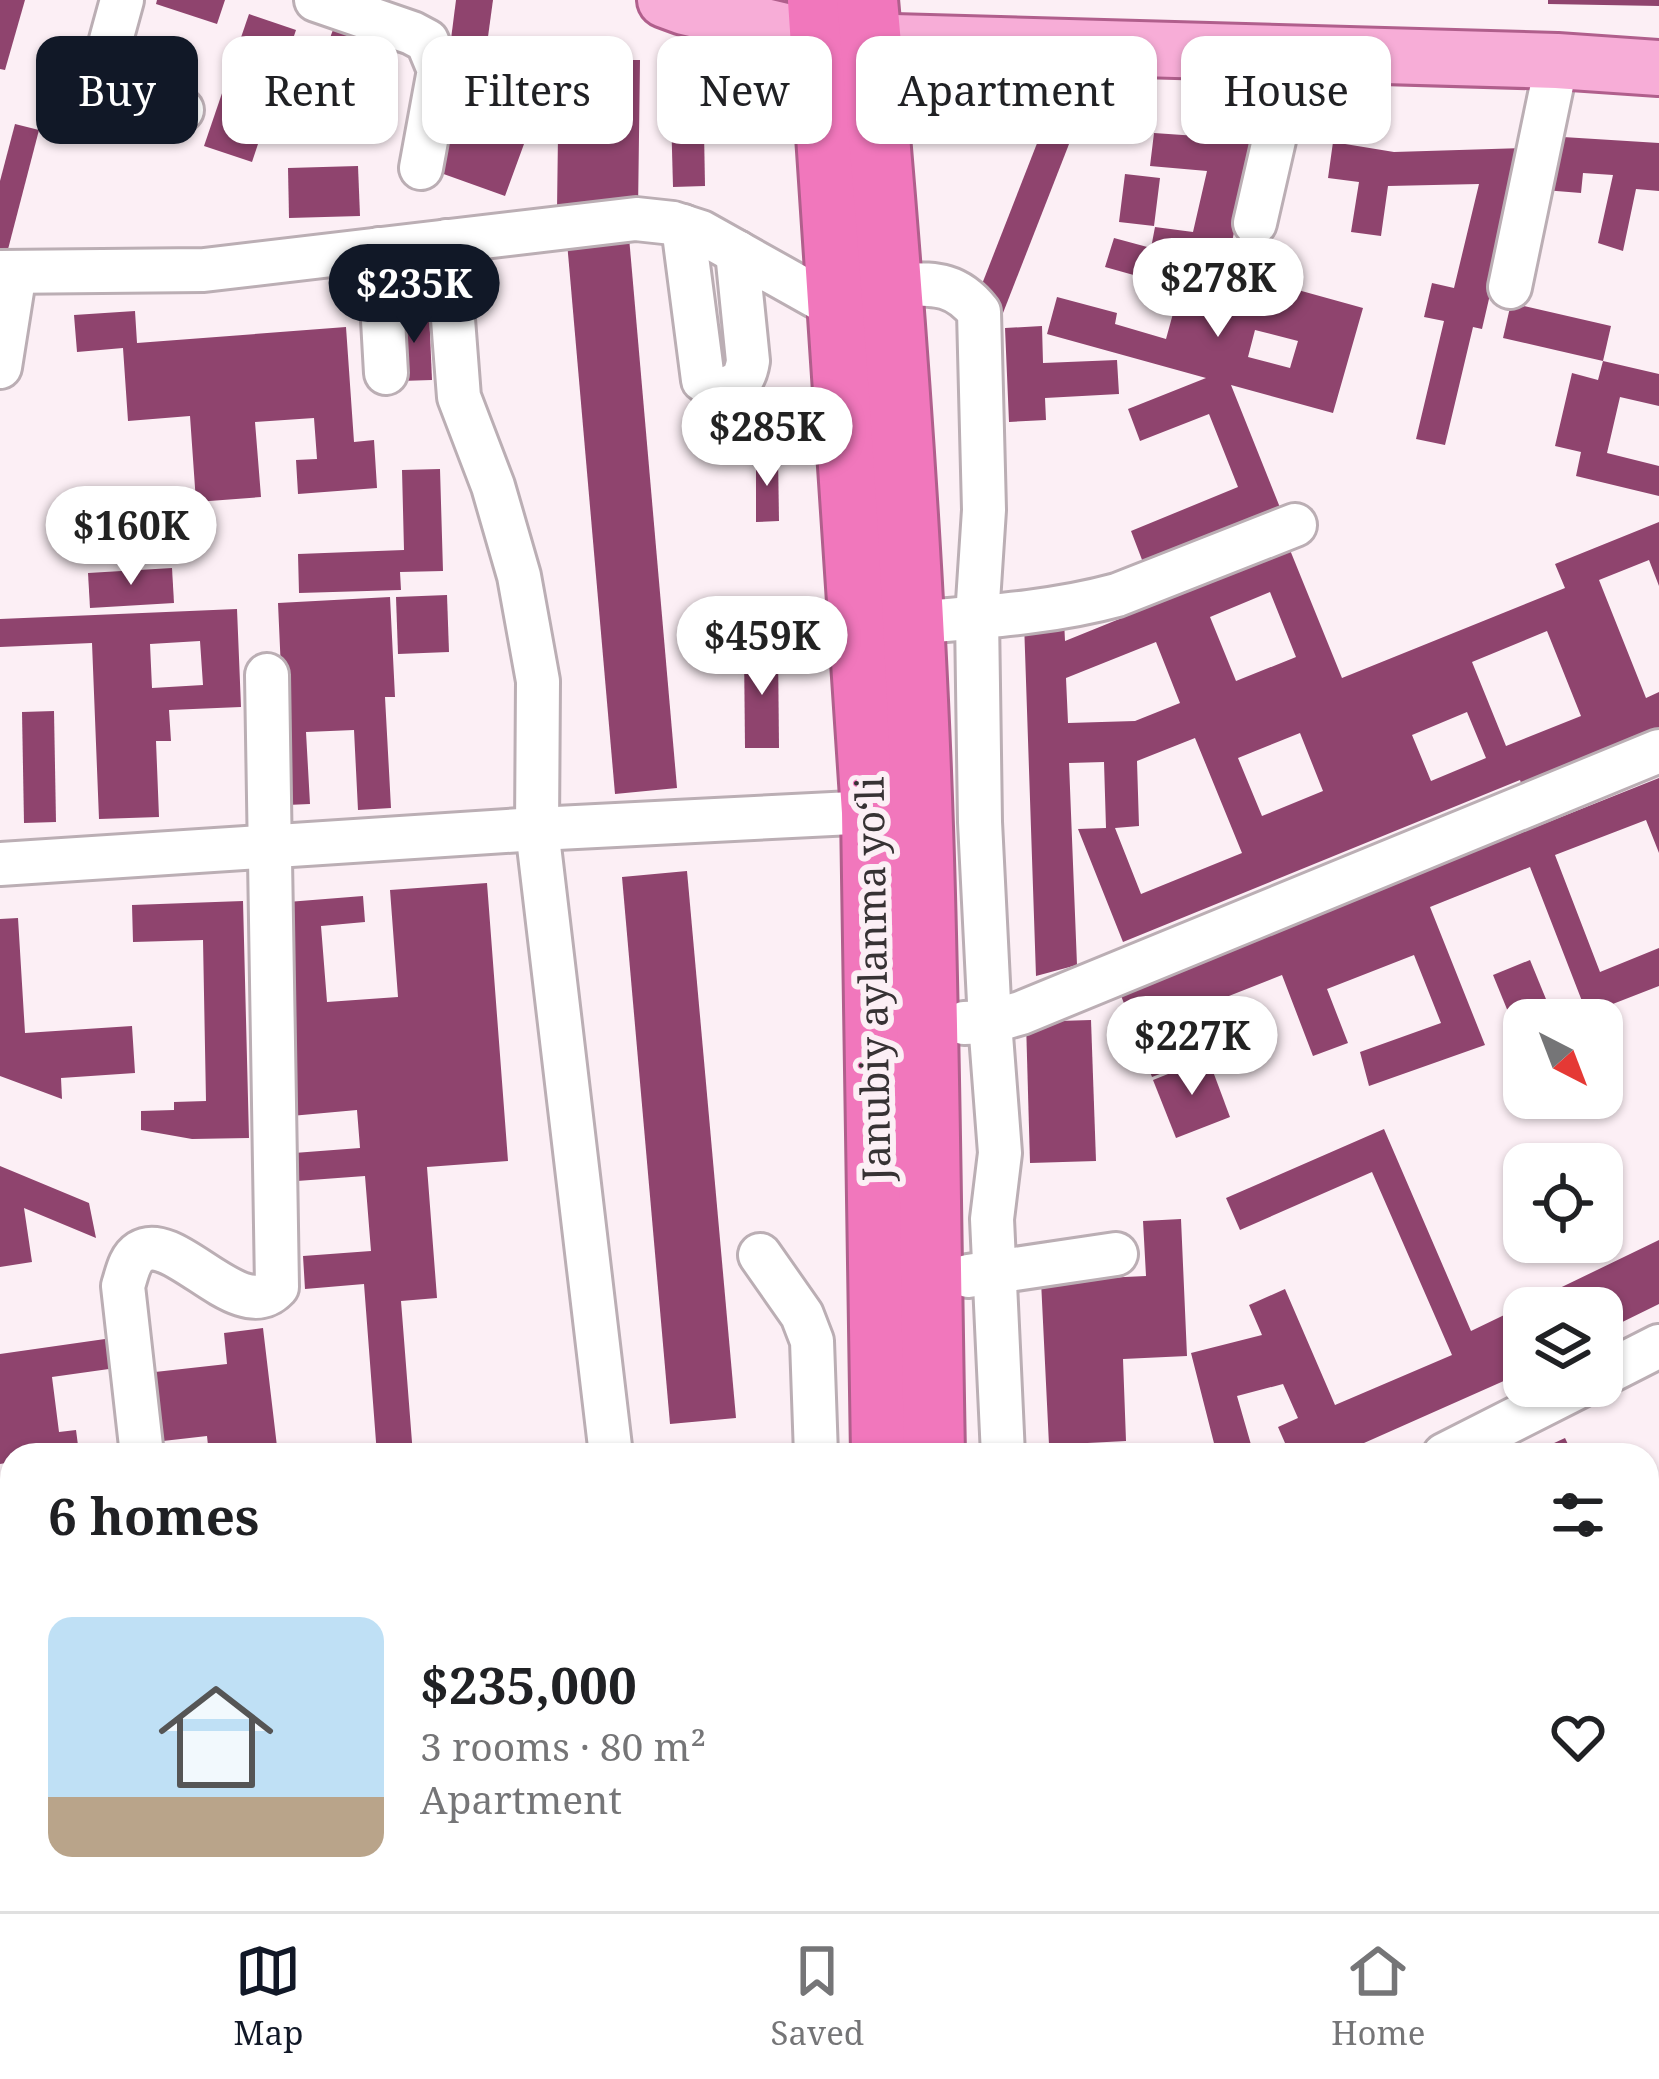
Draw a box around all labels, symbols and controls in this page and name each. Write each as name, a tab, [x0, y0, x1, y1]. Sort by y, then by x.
chip: Buy	[36, 36, 198, 144]
chip: Rent	[222, 36, 398, 144]
chip: Filters	[422, 36, 633, 144]
chip: New	[657, 36, 832, 144]
chip: Apartment	[856, 36, 1157, 144]
chip: House	[1181, 36, 1391, 144]
pin: $278K	[1134, 238, 1302, 340]
pin: $235K	[330, 244, 498, 346]
text: $278K	[1160, 250, 1276, 303]
text: $235K	[356, 256, 472, 309]
pin: $285K	[683, 387, 851, 489]
text: $285K	[709, 399, 825, 452]
pin: $160K	[47, 486, 215, 588]
text: $160K	[73, 498, 189, 551]
pin: $459K	[678, 596, 846, 698]
text: $459K	[704, 608, 820, 661]
street label: Janubiy aylanma yoʻli	[841, 776, 902, 1183]
pin: $227K	[1108, 996, 1276, 1098]
north arrow	[1503, 999, 1623, 1119]
map controls	[1503, 999, 1623, 1407]
text: $227K	[1134, 1008, 1250, 1061]
button: locate	[1503, 1143, 1623, 1263]
button: layers	[1503, 1287, 1623, 1407]
text: 6 homes	[48, 1480, 259, 1550]
icon: filters	[1545, 1482, 1611, 1548]
text: $235,000	[420, 1649, 637, 1719]
icon: home	[144, 1665, 288, 1809]
icon: heart	[1545, 1704, 1611, 1770]
text: 3 rooms · 80 m²	[420, 1719, 706, 1772]
text: Apartment	[420, 1772, 622, 1825]
tab: Map	[234, 1938, 303, 2055]
tab: Saved	[771, 1938, 864, 2055]
tab: Home	[1331, 1938, 1425, 2055]

